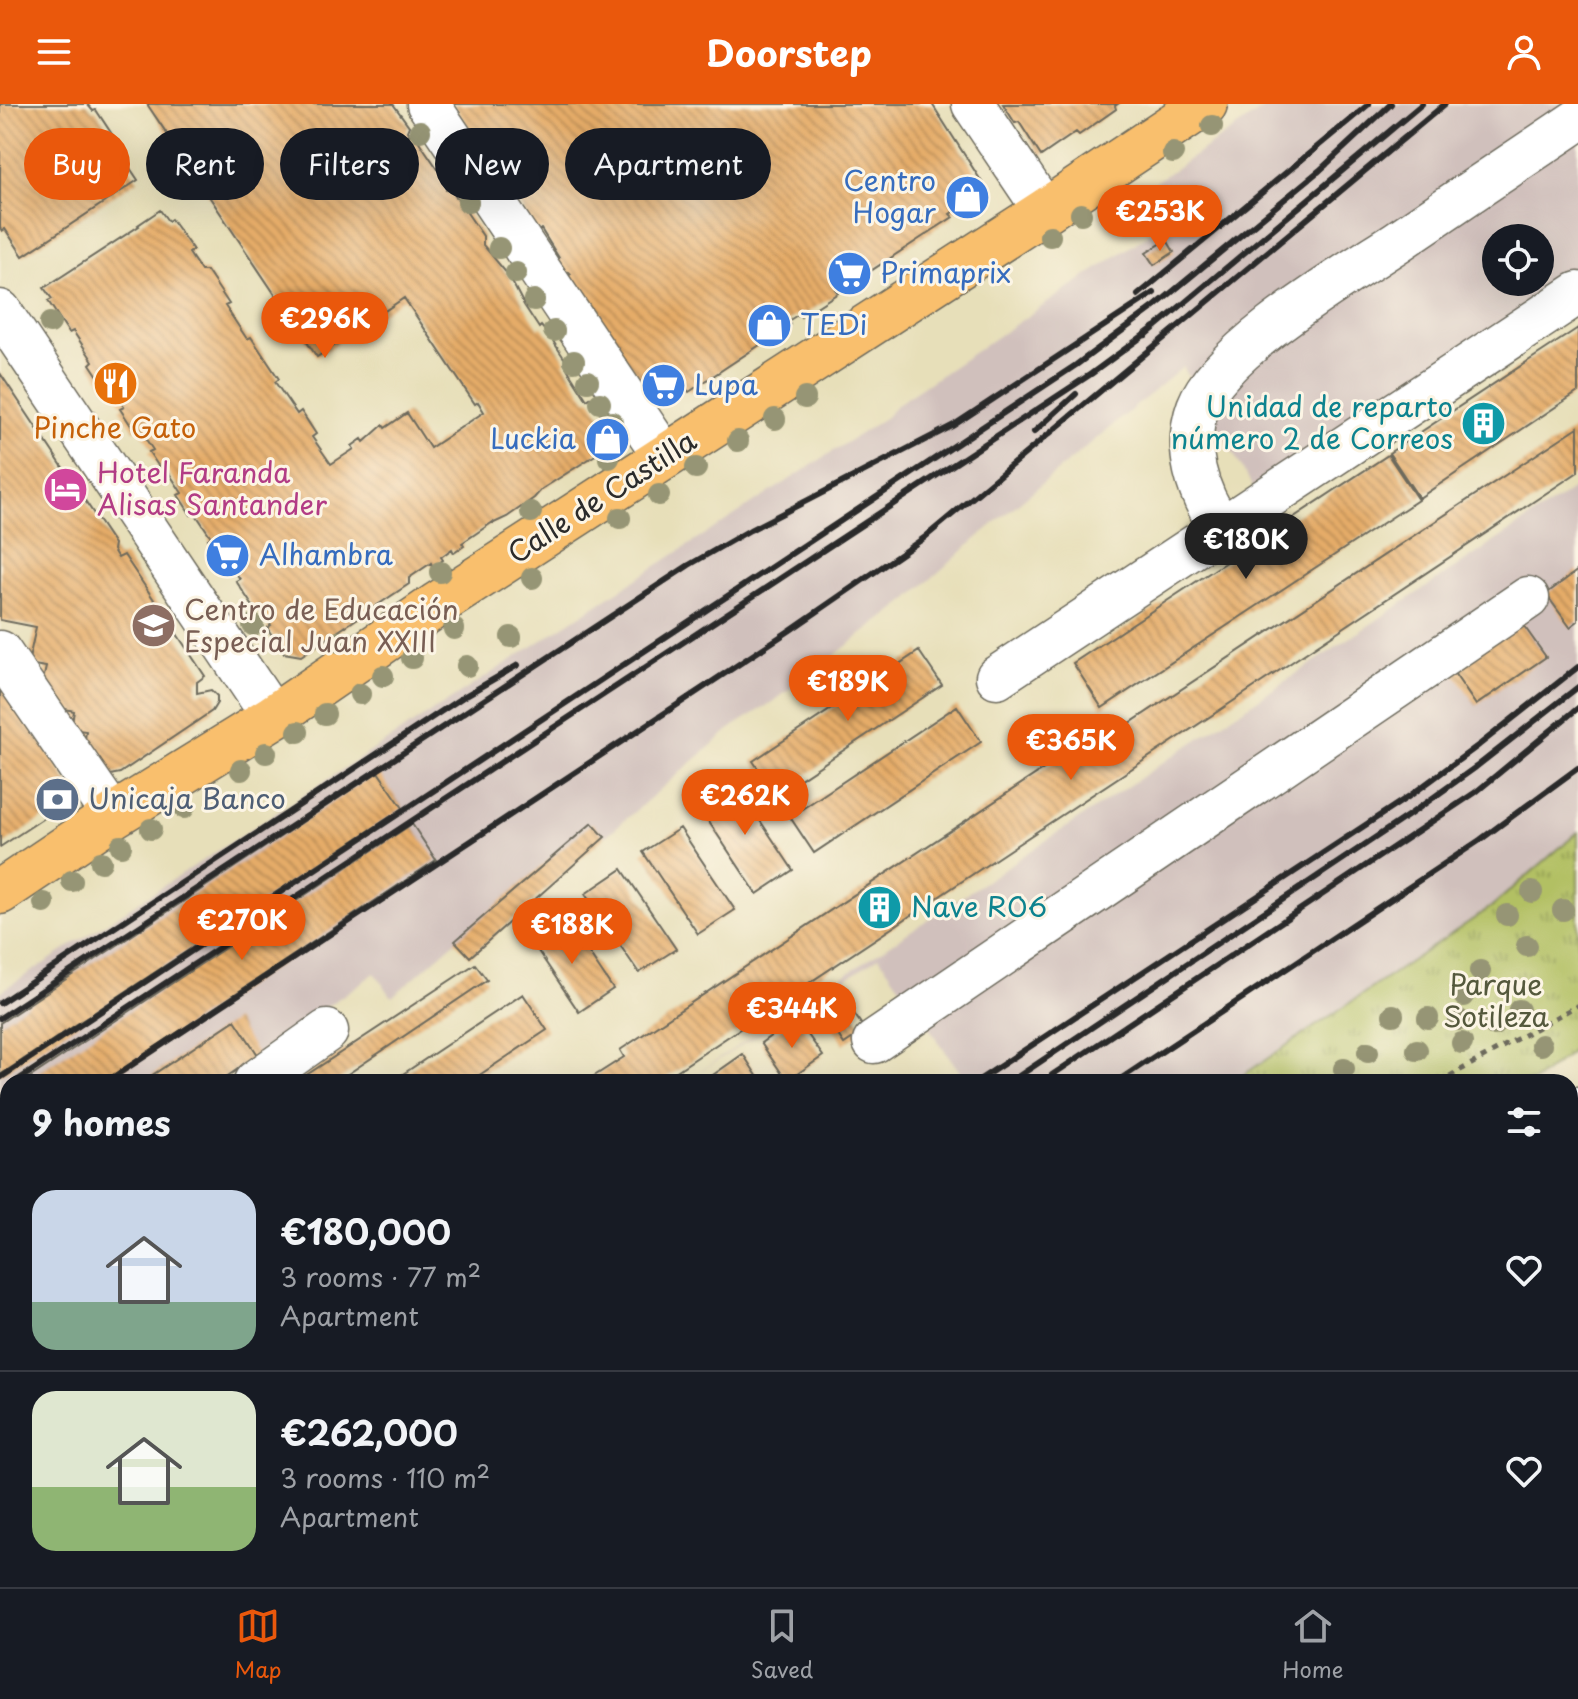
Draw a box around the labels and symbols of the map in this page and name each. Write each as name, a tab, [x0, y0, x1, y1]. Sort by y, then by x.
place label: Centro Hogar	[843, 158, 936, 233]
shop icon: Centro Hogar	[943, 173, 991, 221]
pin: €253K	[1104, 185, 1216, 253]
supermarket icon: Primaprix	[825, 249, 873, 297]
place label: Primaprix	[880, 250, 1011, 293]
pin: €296K	[269, 292, 381, 360]
shop icon: TEDi	[745, 301, 793, 349]
place label: TEDi	[800, 302, 867, 345]
restaurant icon: Pinche Gato	[91, 360, 139, 408]
supermarket icon: Lupa	[639, 361, 687, 409]
place label: Lupa	[694, 362, 759, 405]
place label: Unidad de reparto número 2 de Correos	[1171, 384, 1453, 459]
building icon: Unidad de reparto número 2 de Correos	[1460, 399, 1508, 447]
place label: Pinche Gato	[34, 405, 196, 448]
shop icon: Luckia	[583, 415, 631, 463]
place label: Luckia	[490, 416, 577, 459]
street label: Calle de Castilla	[498, 418, 704, 573]
place label: Hotel Faranda Alisas Santander	[97, 450, 327, 525]
hotel icon: Hotel Faranda Alisas Santander	[42, 465, 90, 513]
pin: €180K	[1190, 513, 1302, 581]
supermarket icon: Alhambra	[204, 531, 252, 579]
place label: Alhambra	[259, 532, 394, 575]
place label: Centro de Educación Especial Juan XXIII	[184, 587, 459, 662]
school or university icon: Centro de Educación Especial Juan XXIII	[129, 602, 177, 650]
pin: €189K	[792, 655, 904, 723]
pin: €365K	[1015, 714, 1127, 782]
pin: €262K	[689, 769, 801, 837]
bank icon: Unicaja Banco	[33, 775, 81, 823]
place label: Unicaja Banco	[88, 776, 286, 819]
building icon: Nave R06	[856, 883, 904, 931]
place label: Nave R06	[911, 884, 1047, 927]
pin: €270K	[186, 894, 298, 962]
pin: €188K	[516, 898, 628, 966]
park label: Parque Sotileza	[1443, 962, 1550, 1037]
pin: €344K	[736, 982, 848, 1050]

